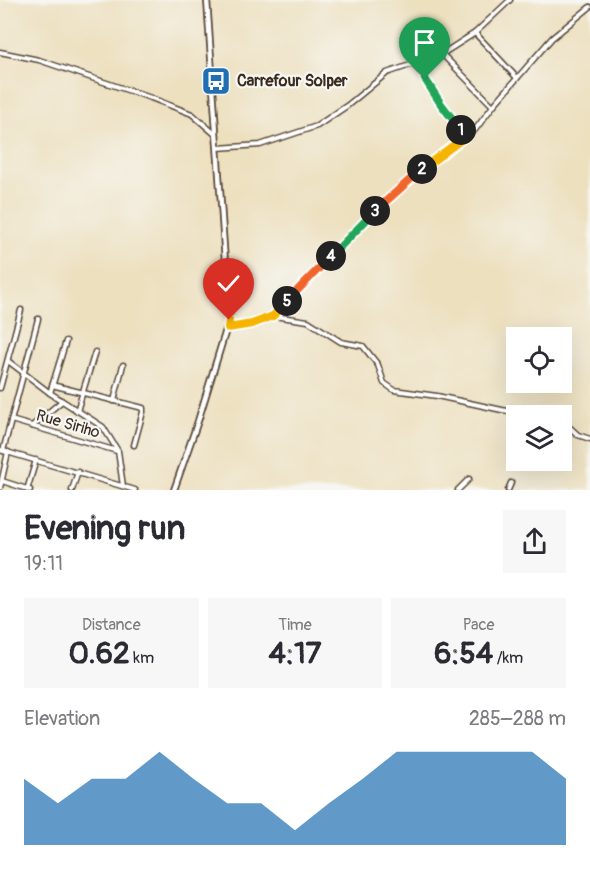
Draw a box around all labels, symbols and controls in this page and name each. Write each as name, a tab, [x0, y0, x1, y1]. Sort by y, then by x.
pin	[399, 17, 450, 79]
icon: arrive	[408, 26, 441, 59]
bus stop icon: Carrefour Solper	[200, 65, 232, 97]
place label: Carrefour Solper	[237, 71, 348, 91]
pin: 1	[446, 115, 476, 145]
text: 1	[458, 120, 464, 140]
pin: 2	[407, 154, 437, 184]
text: 2	[418, 159, 426, 179]
pin: 3	[360, 196, 390, 226]
text: 3	[371, 201, 379, 221]
pin: 4	[316, 241, 346, 271]
text: 4	[326, 246, 336, 266]
pin	[203, 258, 254, 320]
icon: check	[212, 267, 245, 300]
pin: 5	[272, 286, 302, 316]
text: 5	[283, 291, 291, 311]
map controls	[506, 327, 572, 471]
button: locate	[506, 327, 572, 393]
street label: Rue Siriho	[34, 405, 103, 443]
button: layers	[506, 405, 572, 471]
text: Evening run	[24, 508, 185, 549]
button: share	[503, 510, 566, 573]
text: 19:11	[24, 551, 63, 576]
text: Distance	[82, 615, 141, 635]
text: Time	[278, 615, 312, 635]
text: Pace	[463, 615, 494, 635]
text: 0.62	[69, 635, 130, 672]
text: 4:17	[268, 635, 322, 672]
text: 6:54	[434, 635, 493, 672]
text: km	[130, 648, 154, 668]
text: /km	[493, 648, 523, 668]
text: Elevation	[24, 706, 100, 731]
text: 285–288 m	[469, 706, 566, 731]

